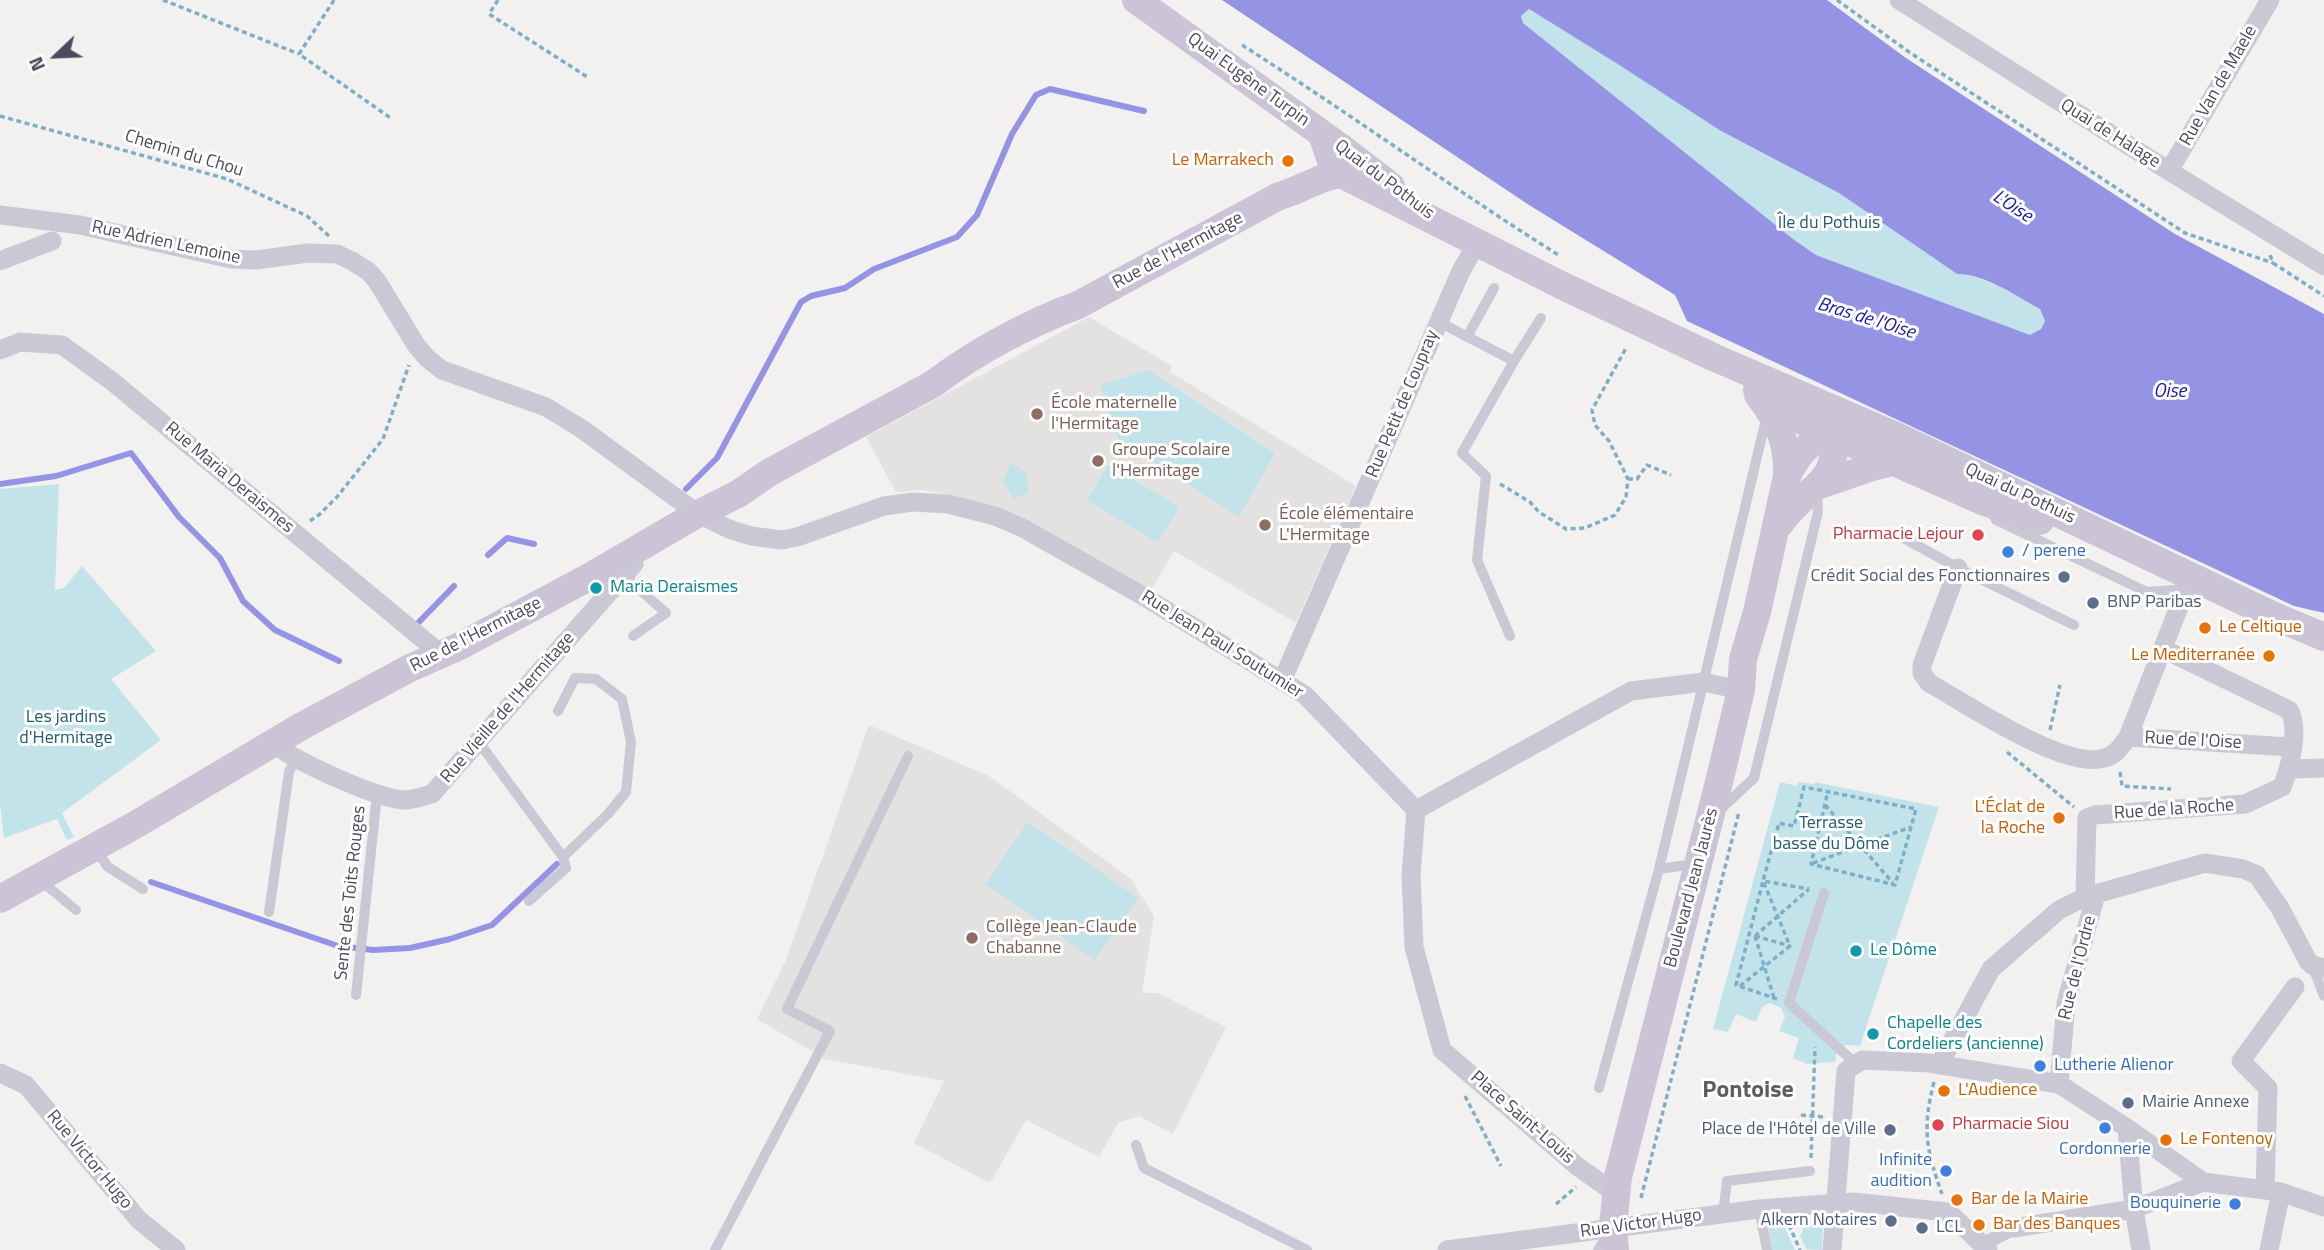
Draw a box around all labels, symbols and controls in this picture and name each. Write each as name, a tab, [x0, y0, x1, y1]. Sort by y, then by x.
north arrow	[21, 21, 91, 91]
street label: Rue Van de Maele	[2176, 22, 2262, 150]
street label: Quai Eugène Turpin	[1183, 28, 1313, 132]
text: N	[20, 53, 52, 76]
street label: Quai de Halage	[2056, 95, 2164, 173]
street label: Chemin du Chou	[122, 126, 246, 182]
street label: Quai du Pothuis	[1330, 135, 1438, 225]
place label: Le Marrakech	[1172, 150, 1274, 172]
marker: Le Marrakech	[1280, 153, 1296, 169]
water label: L'Oise	[1988, 186, 2036, 228]
street label: Rue de l'Hermitage	[1109, 208, 1247, 294]
park label: Île du Pothuis	[1778, 213, 1880, 235]
street label: Rue Adrien Lemoine	[90, 217, 242, 269]
water label: Bras de l'Oise	[1814, 293, 1918, 345]
street label: Rue Petit de Coupray	[1362, 327, 1444, 481]
water label: Oise	[2154, 381, 2186, 403]
place label: École maternelle l'Hermitage	[1051, 393, 1177, 436]
marker: École maternelle l'Hermitage	[1029, 406, 1045, 422]
street label: Rue Maria Deraismes	[160, 418, 298, 538]
place label: Groupe Scolaire l'Hermitage	[1112, 440, 1230, 482]
marker: Groupe Scolaire l'Hermitage	[1090, 453, 1106, 469]
street label: Quai du Pothuis	[1961, 459, 2079, 529]
place label: École élémentaire L'Hermitage	[1279, 504, 1414, 546]
marker: École élémentaire L'Hermitage	[1257, 517, 1273, 533]
place label: Pharmacie Lejour	[1833, 524, 1964, 546]
marker: Pharmacie Lejour	[1970, 527, 1986, 543]
place label: / perene	[2022, 541, 2086, 563]
marker: / perene	[2000, 544, 2016, 560]
place label: Crédit Social des Fonctionnaires	[1811, 566, 2050, 588]
marker: Crédit Social des Fonctionnaires	[2056, 569, 2072, 585]
place label: Maria Deraismes	[610, 577, 738, 599]
marker: Maria Deraismes	[588, 580, 604, 596]
street label: Rue Jean Paul Soutumier	[1137, 586, 1307, 704]
place label: BNP Paribas	[2107, 592, 2202, 614]
street label: Rue de l'Hermitage	[407, 593, 545, 677]
marker: BNP Paribas	[2085, 595, 2101, 611]
place label: Le Celtique	[2219, 617, 2302, 639]
marker: Le Celtique	[2197, 620, 2213, 636]
street label: Rue Vieille de l'Hermitage	[437, 628, 579, 788]
place label: Le Mediterranée	[2131, 645, 2255, 667]
marker: Le Mediterranée	[2261, 648, 2277, 664]
park label: Les jardins d'Hermitage	[19, 707, 113, 750]
street label: Rue de l'Oise	[2144, 728, 2242, 754]
street label: Rue de la Roche	[2113, 795, 2235, 825]
place label: L'Éclat de la Roche	[1975, 797, 2045, 840]
street label: Sente des Toits Rouges	[331, 805, 371, 981]
street label: Boulevard Jean Jaurès	[1660, 806, 1724, 970]
marker: L'Éclat de la Roche	[2051, 810, 2067, 826]
park label: Terrasse basse du Dôme	[1773, 813, 1889, 856]
street label: Rue de l'Ordre	[2055, 914, 2101, 1022]
place label: Collège Jean-Claude Chabanne	[986, 917, 1137, 960]
marker: Collège Jean-Claude Chabanne	[964, 930, 980, 946]
place label: Le Dôme	[1870, 940, 1937, 962]
marker: Le Dôme	[1848, 943, 1864, 959]
place label: Chapelle des Cordeliers (ancienne)	[1887, 1013, 2044, 1056]
marker: Chapelle des Cordeliers (ancienne)	[1865, 1026, 1881, 1042]
place label: Lutherie Alienor	[2054, 1055, 2174, 1077]
marker: Lutherie Alienor	[2032, 1058, 2048, 1074]
street label: Place Saint-Louis	[1466, 1067, 1578, 1169]
district label: Pontoise	[1702, 1077, 1794, 1105]
place label: L'Audience	[1958, 1080, 2037, 1102]
marker: L'Audience	[1936, 1083, 1952, 1099]
place label: Mairie Annexe	[2142, 1092, 2249, 1114]
marker: Mairie Annexe	[2120, 1095, 2136, 1111]
street label: Rue Victor Hugo	[41, 1106, 137, 1214]
place label: Pharmacie Siou	[1952, 1114, 2069, 1136]
marker: Pharmacie Siou	[1930, 1117, 1946, 1133]
place label: Place de l'Hôtel de Ville	[1701, 1119, 1876, 1141]
marker: Cordonnerie	[2097, 1120, 2113, 1136]
marker: Place de l'Hôtel de Ville	[1882, 1122, 1898, 1138]
place label: Le Fontenoy	[2180, 1129, 2273, 1151]
marker: Le Fontenoy	[2158, 1132, 2174, 1148]
place label: Cordonnerie	[2059, 1139, 2151, 1161]
place label: Infinite audition	[1871, 1150, 1932, 1192]
marker: Infinite audition	[1938, 1163, 1954, 1179]
place label: Bar de la Mairie	[1971, 1189, 2088, 1211]
marker: Bar de la Mairie	[1949, 1192, 1965, 1208]
place label: Bouquinerie	[2130, 1193, 2221, 1215]
marker: Bouquinerie	[2227, 1196, 2243, 1212]
street label: Rue Victor Hugo	[1579, 1205, 1703, 1243]
place label: Alkern Notaires	[1760, 1210, 1877, 1232]
marker: Alkern Notaires	[1883, 1213, 1899, 1229]
place label: Bar des Banques	[1993, 1214, 2120, 1236]
place label: LCL	[1936, 1217, 1963, 1239]
marker: Bar des Banques	[1971, 1217, 1987, 1233]
marker: LCL	[1914, 1220, 1930, 1236]

